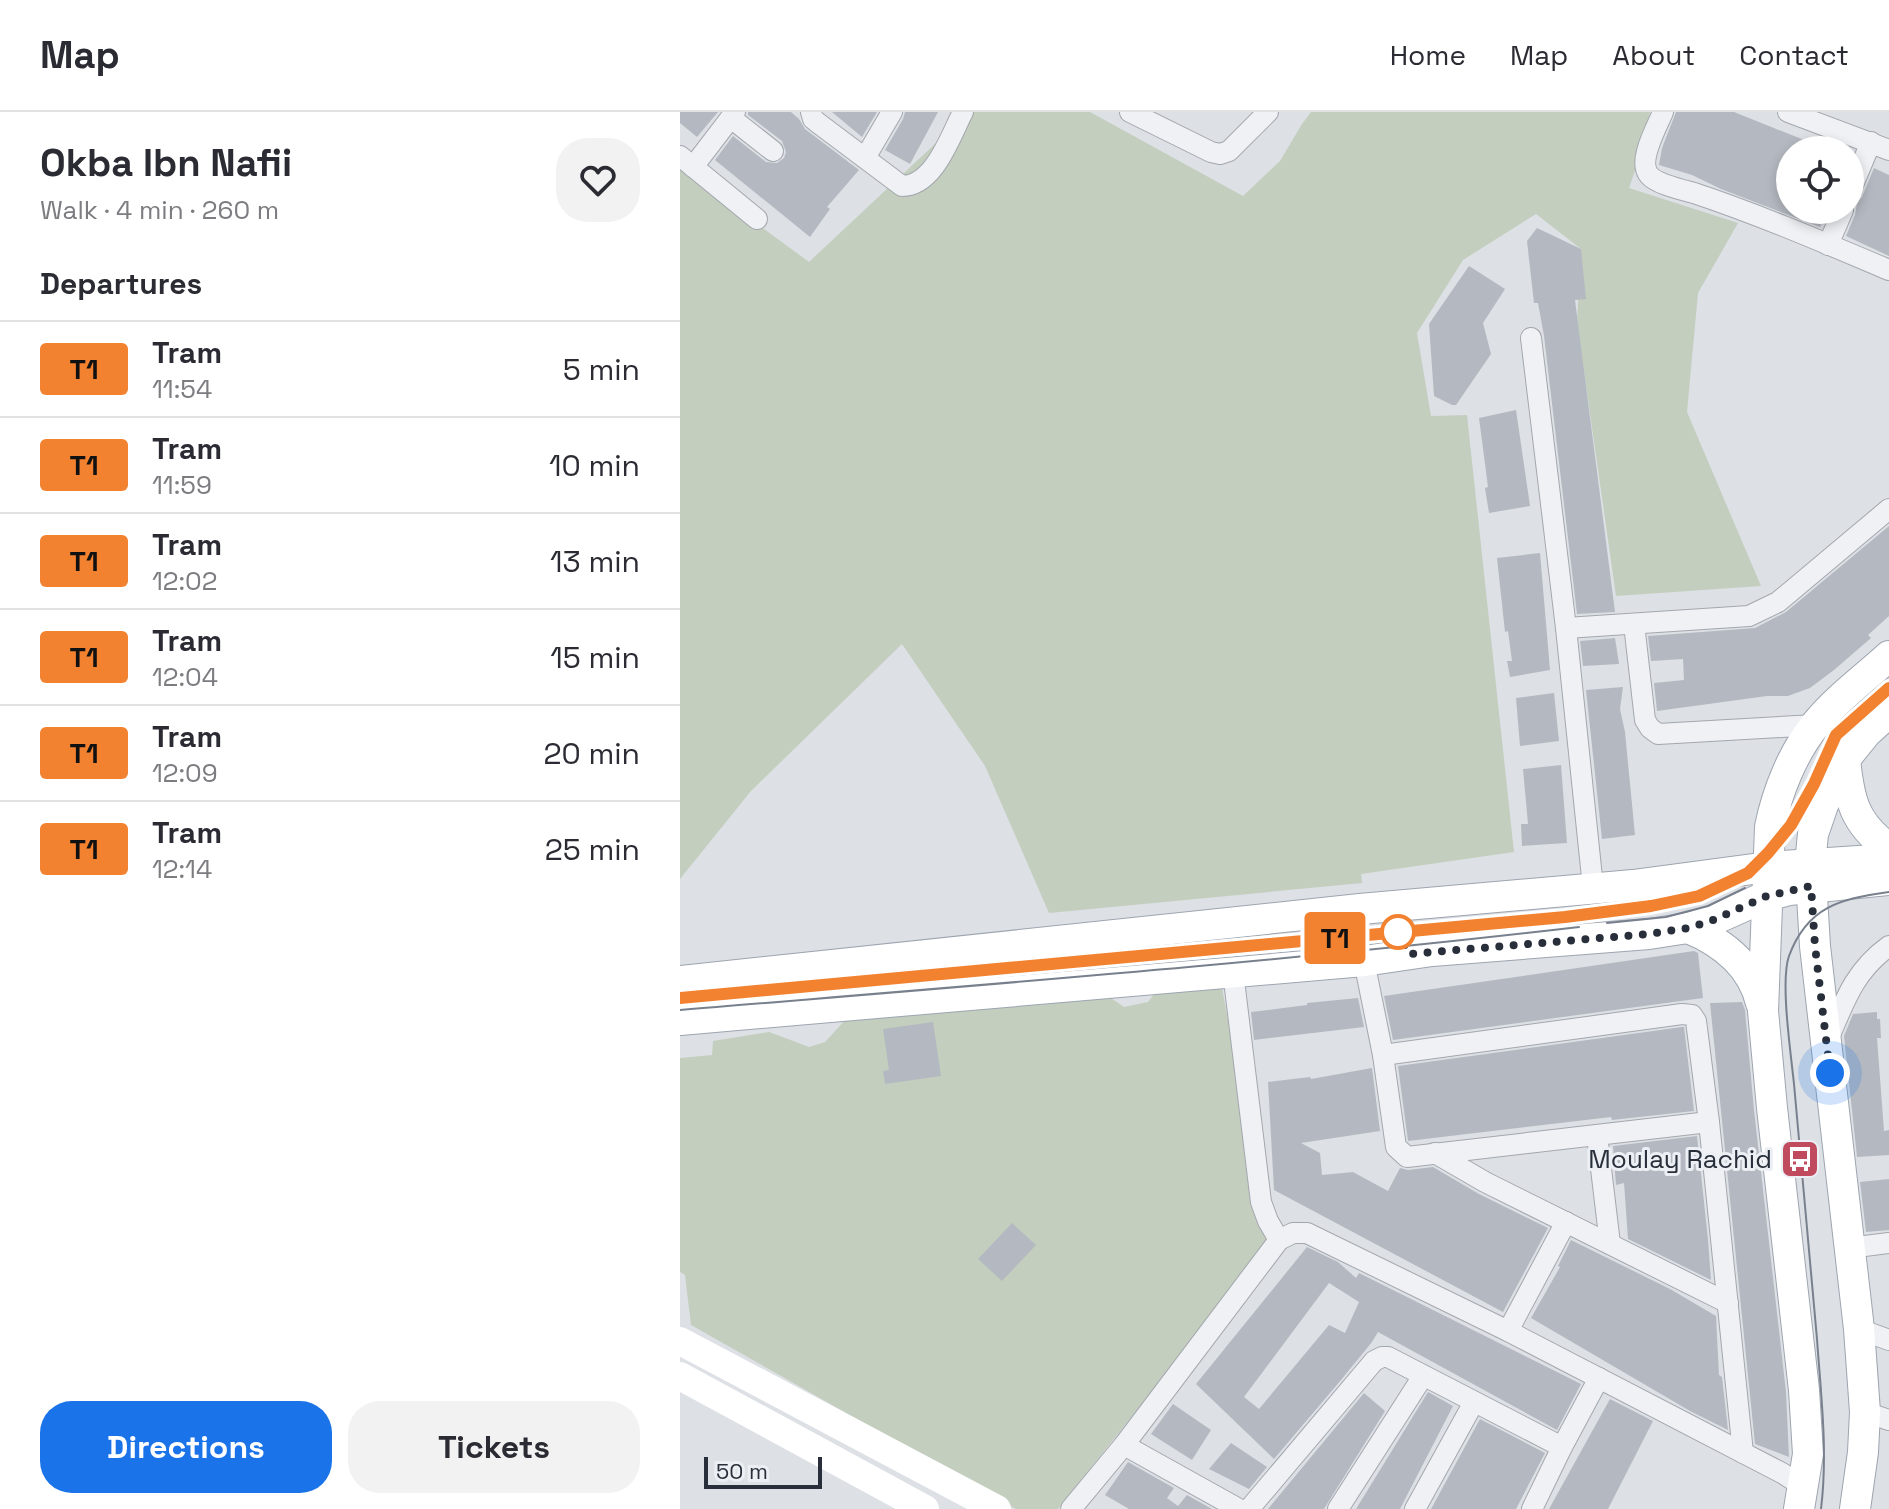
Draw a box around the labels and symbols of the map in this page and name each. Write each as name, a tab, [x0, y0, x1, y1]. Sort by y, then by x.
line badge: T1	[1299, 912, 1371, 964]
unlabelled marker	[1381, 915, 1415, 949]
your location	[1810, 1053, 1850, 1093]
bus stop icon: Moulay Rachid	[1779, 1138, 1821, 1180]
place label: Moulay Rachid	[1588, 1142, 1772, 1176]
scale bar	[704, 1453, 822, 1489]

